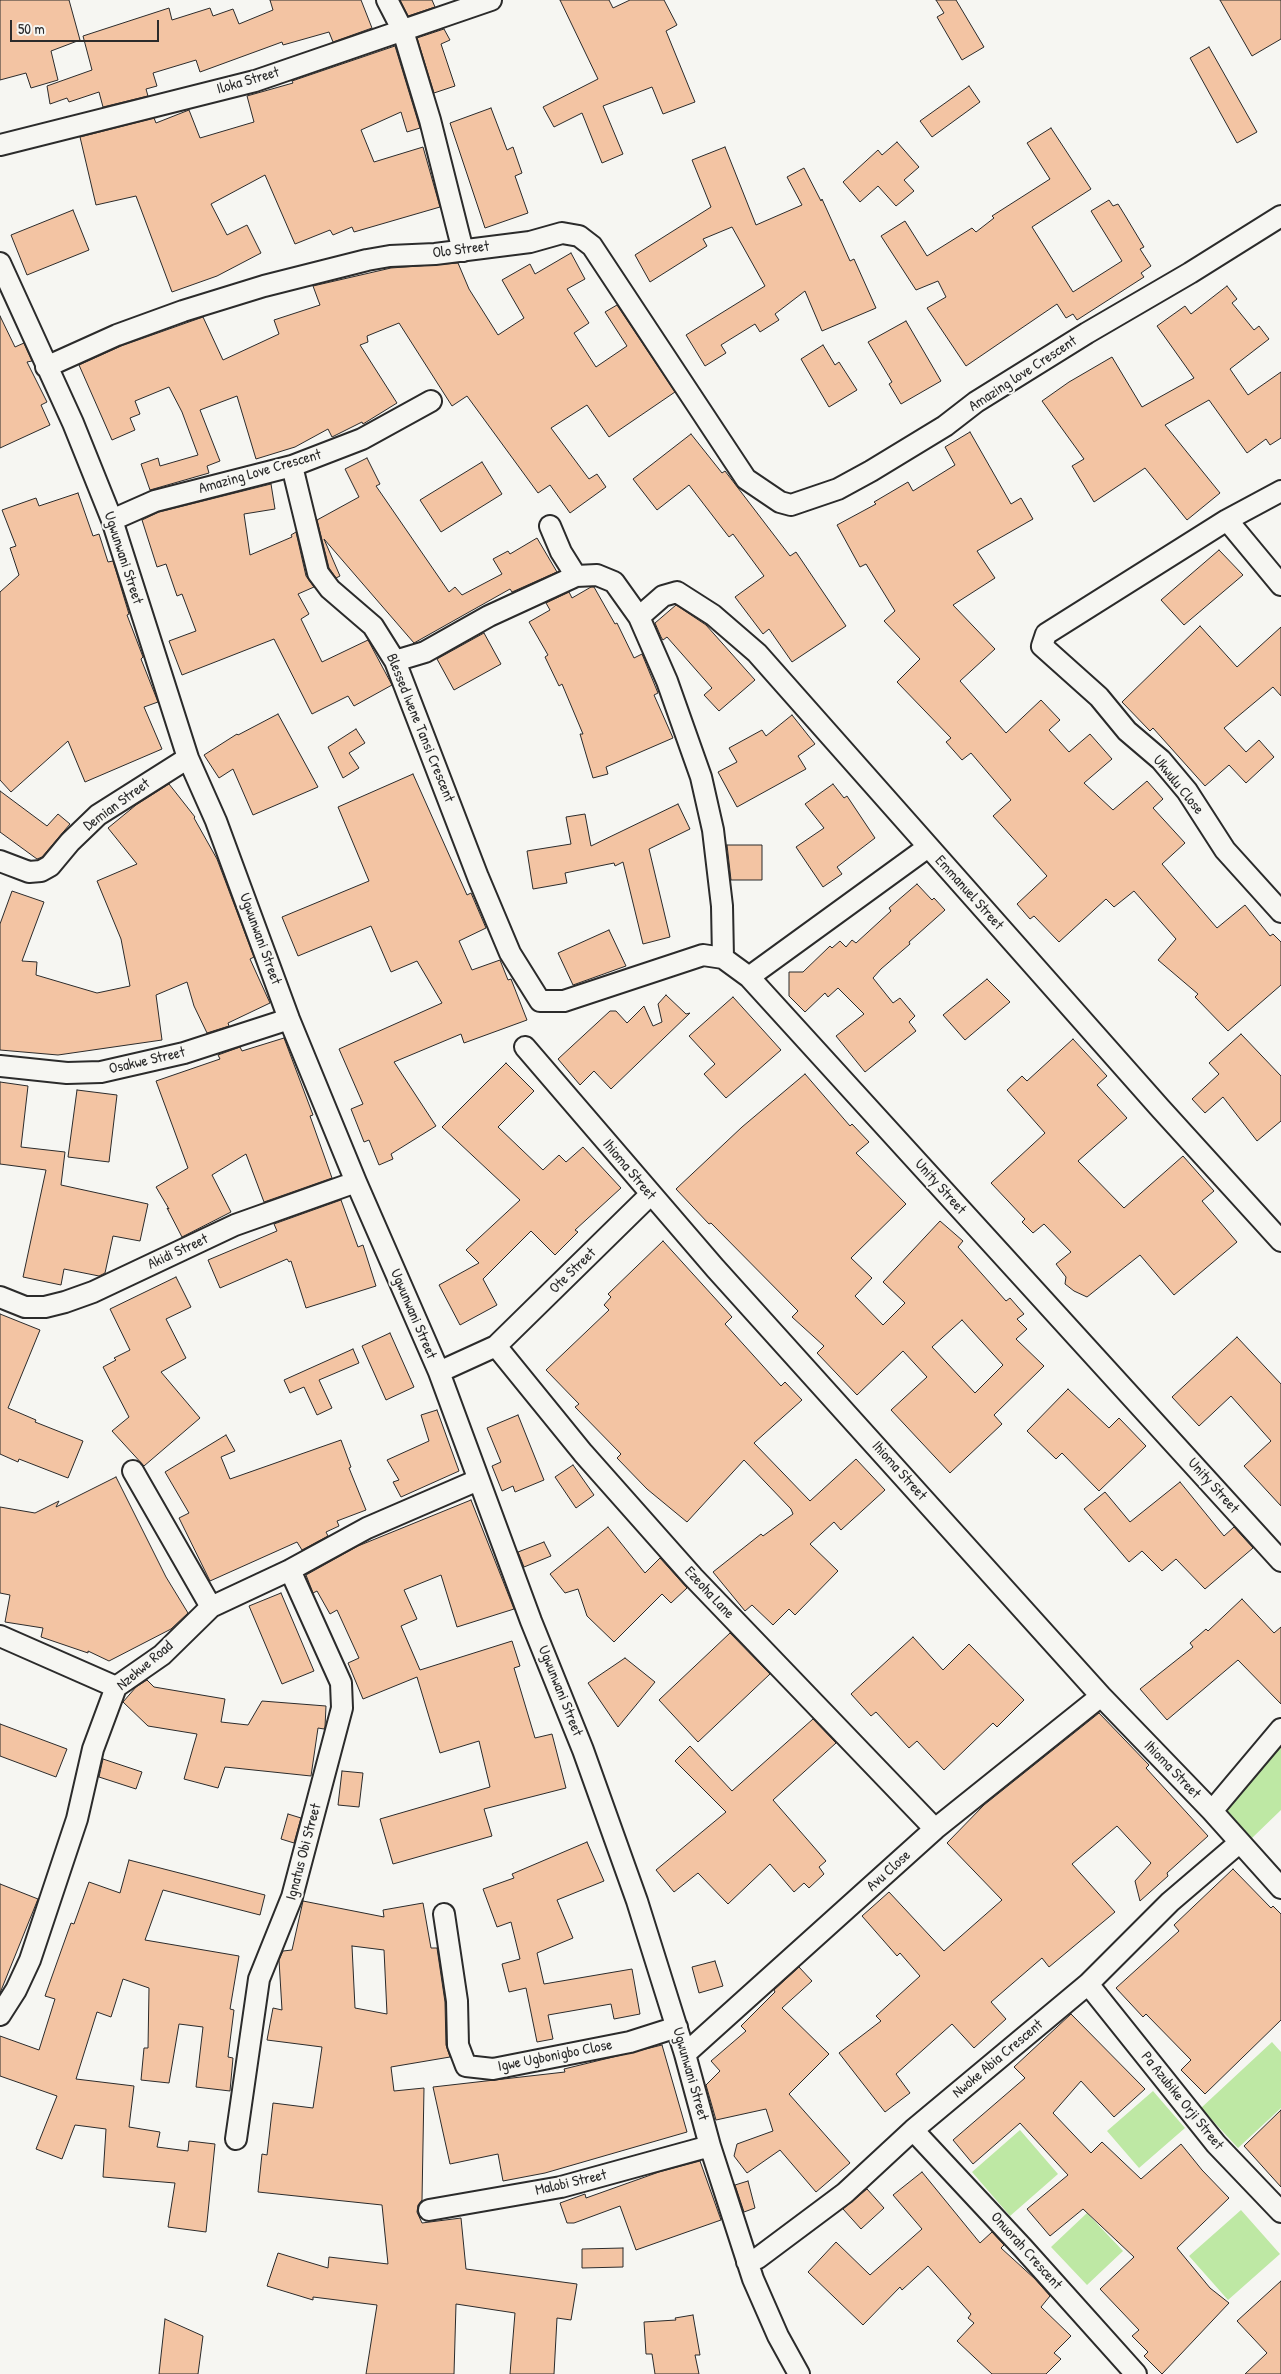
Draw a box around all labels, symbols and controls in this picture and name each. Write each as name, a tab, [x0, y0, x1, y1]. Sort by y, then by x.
scale bar	[12, 10, 161, 42]
text: 50 m	[18, 18, 45, 39]
street label: Iloka Street	[215, 64, 281, 98]
street label: Olo Street	[432, 238, 490, 262]
street label: Amazing love Crescent	[966, 332, 1080, 416]
street label: Amazing Love Crescent	[197, 446, 323, 498]
street label: Ugwunwani Street	[100, 510, 146, 606]
street label: Blessed Iwene Tansi Crescent	[382, 651, 458, 805]
street label: Ukwulu Close	[1149, 752, 1207, 818]
street label: Demian Street	[80, 775, 154, 835]
street label: Emmanuel Street	[931, 852, 1007, 934]
street label: Ugwunwani Street	[235, 891, 285, 987]
street label: Osakwe Street	[107, 1044, 187, 1078]
street label: Ihioma Street	[598, 1136, 660, 1204]
street label: Unity Street	[910, 1156, 970, 1218]
street label: Akidi Street	[145, 1230, 211, 1274]
street label: Ote Street	[546, 1244, 600, 1298]
street label: Ugwunwani Street	[386, 1266, 440, 1362]
street label: Ihioma Street	[868, 1438, 930, 1504]
street label: Unity Street	[1183, 1455, 1243, 1517]
street label: Ezeoha Lane	[680, 1563, 738, 1623]
street label: Nzekwe Road	[113, 1637, 177, 1695]
street label: Ugwunwani Street	[534, 1643, 586, 1739]
street label: Ihioma Street	[1140, 1737, 1204, 1803]
street label: Ignatus Obi Street	[282, 1802, 326, 1902]
street label: Avu Close	[863, 1847, 915, 1895]
street label: Nwoke Abia Crescent	[949, 2016, 1047, 2102]
street label: Ugwunwani Street	[668, 2025, 712, 2123]
street label: Igwe Ugbonigbo Close	[496, 2036, 614, 2076]
street label: Pa Azubike Orji Street	[1137, 2048, 1227, 2154]
street label: Malobi Street	[534, 2166, 608, 2200]
street label: Onuorah Crescent	[987, 2209, 1065, 2293]

